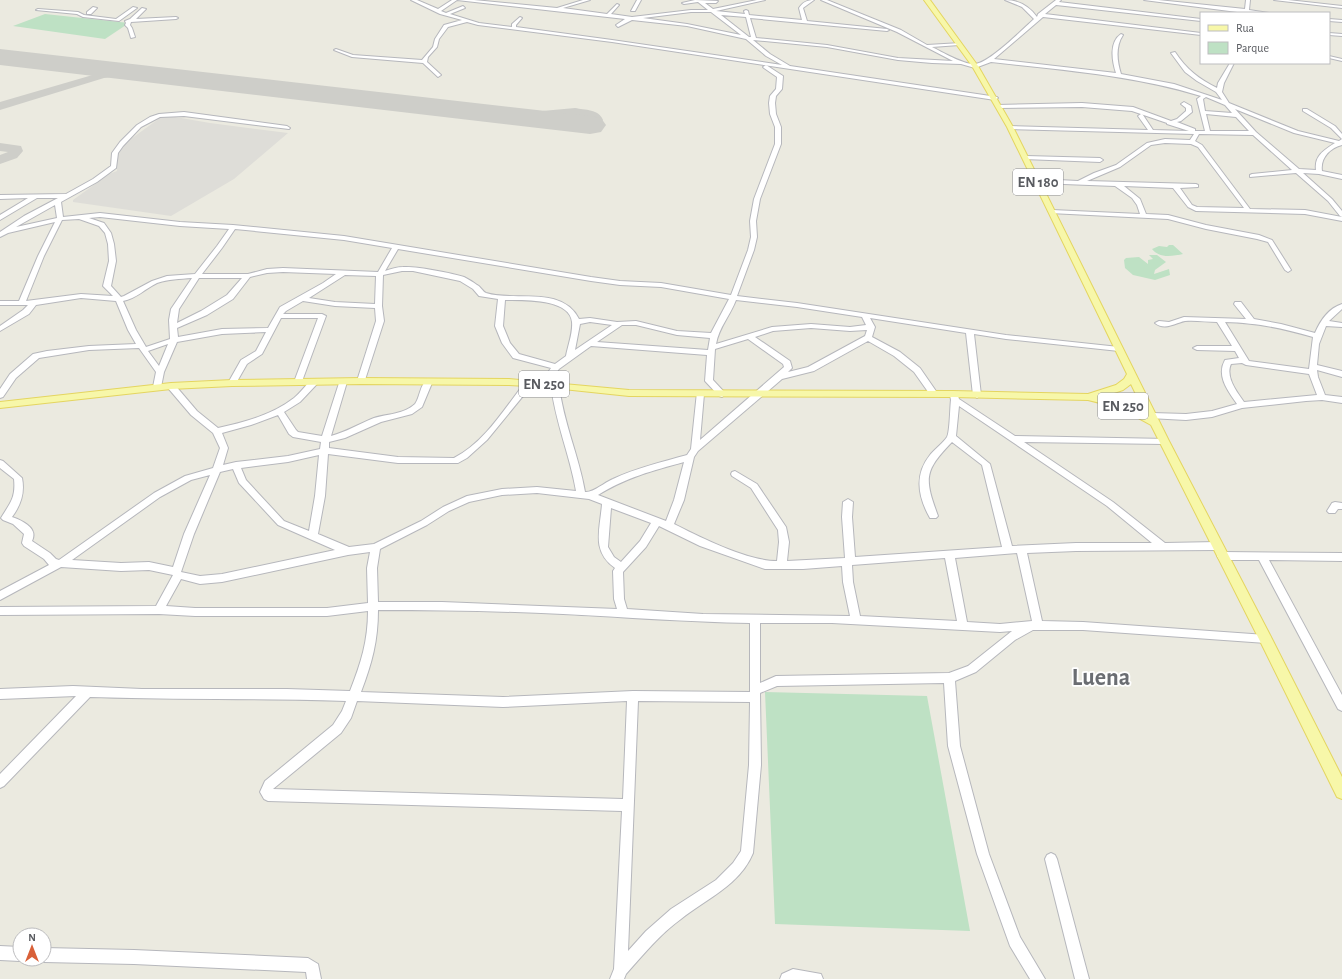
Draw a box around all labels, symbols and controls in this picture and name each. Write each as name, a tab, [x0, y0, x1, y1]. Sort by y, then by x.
legend	[1200, 12, 1330, 64]
text: Rua	[1236, 22, 1255, 34]
text: Parque	[1236, 42, 1269, 54]
road number: EN 180	[1013, 169, 1063, 195]
road number: EN 250	[519, 371, 569, 397]
road number: EN 250	[1098, 393, 1148, 419]
district label: Luena	[1072, 666, 1130, 690]
north arrow	[12, 927, 52, 967]
text: N	[28, 932, 36, 943]

